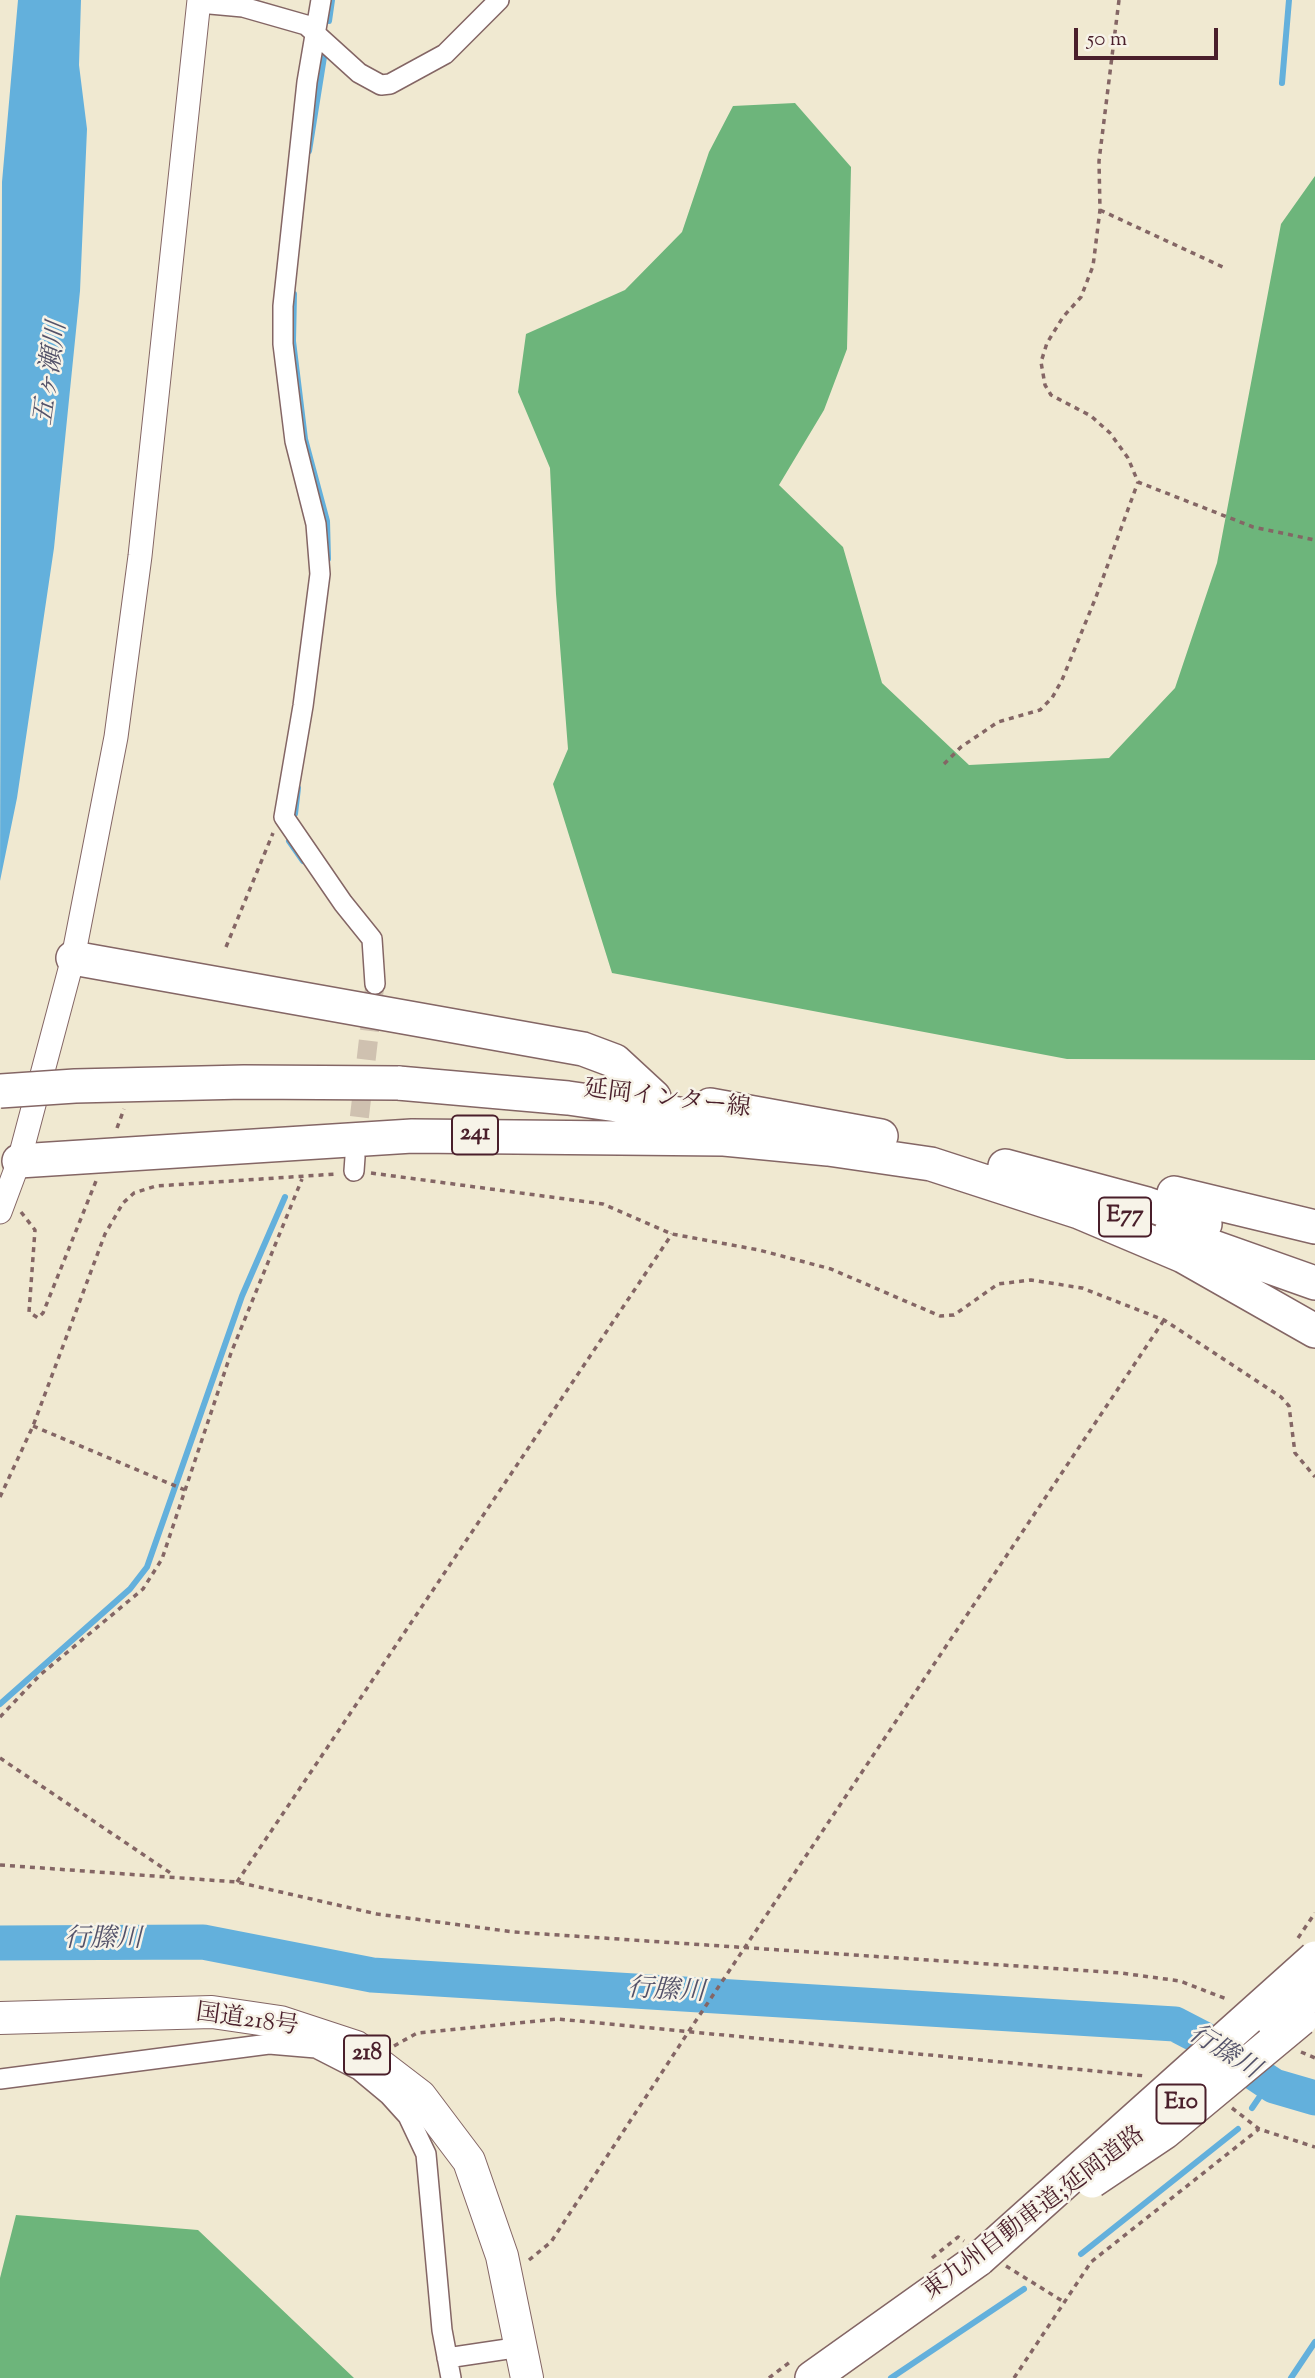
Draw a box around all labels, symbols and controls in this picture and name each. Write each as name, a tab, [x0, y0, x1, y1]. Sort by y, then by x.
scale bar	[1077, 14, 1220, 58]
text: 50 m	[1087, 25, 1127, 55]
water label: 五ヶ瀬川	[30, 320, 76, 428]
street label: 延岡インター線	[582, 1076, 752, 1126]
road number: 241	[452, 1116, 498, 1154]
road number: E77	[1099, 1198, 1151, 1236]
water label: 行縢川	[64, 1926, 142, 1958]
water label: 行縢川	[626, 1975, 706, 2011]
street label: 国道218号	[194, 2001, 300, 2043]
water label: 行縢川	[1182, 2020, 1264, 2088]
road number: 218	[344, 2036, 390, 2074]
road number: E10	[1156, 2084, 1206, 2124]
street label: 東九州自動車道;延岡道路	[918, 2122, 1152, 2308]

